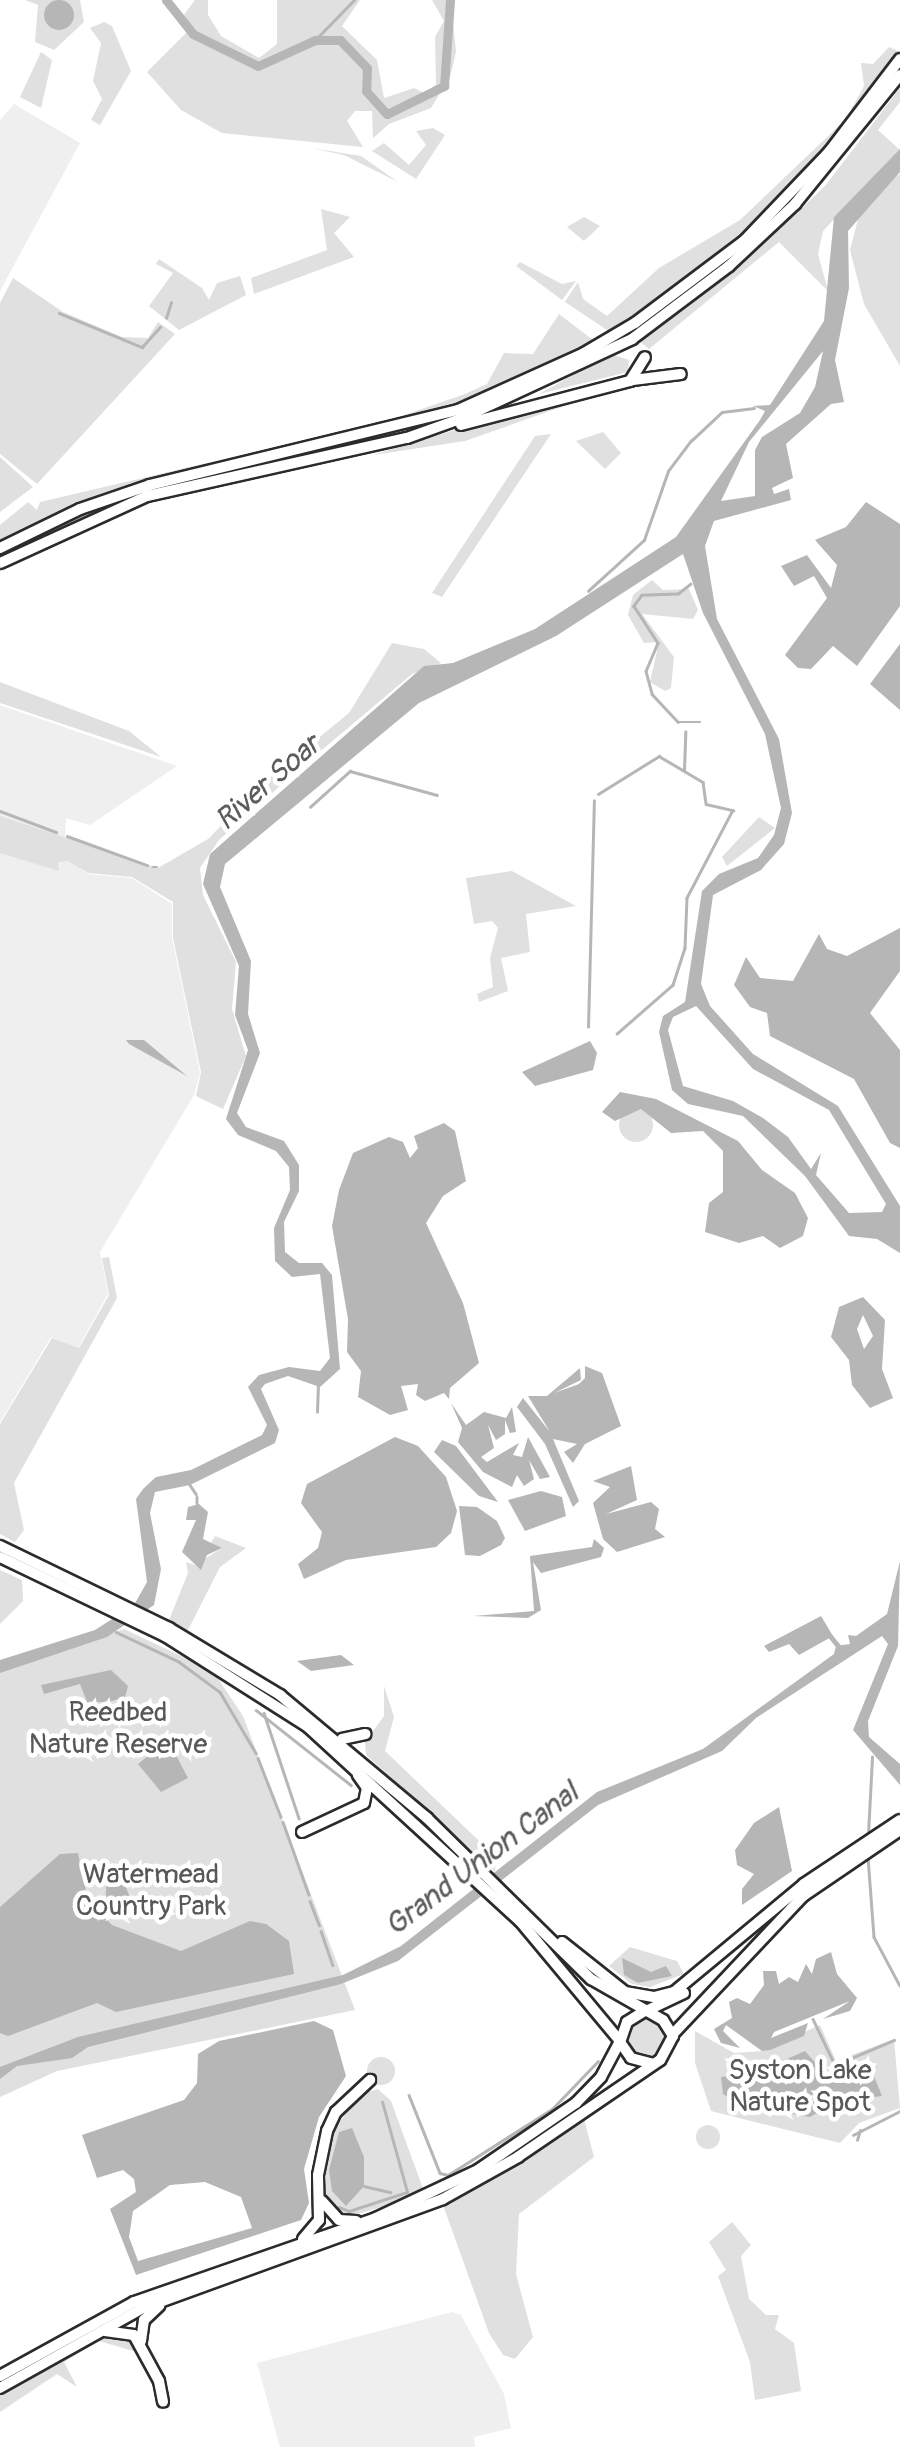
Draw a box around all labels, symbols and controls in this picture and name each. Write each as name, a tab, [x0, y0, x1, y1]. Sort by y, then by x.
water label: River Soar	[208, 728, 328, 838]
park label: Reedbed Nature Reserve	[29, 1696, 207, 1762]
water label: Grand Union Canal	[378, 1776, 586, 1944]
park label: Watermead Country Park	[76, 1858, 226, 1924]
park label: Syston Lake Nature Spot	[728, 2054, 872, 2120]

